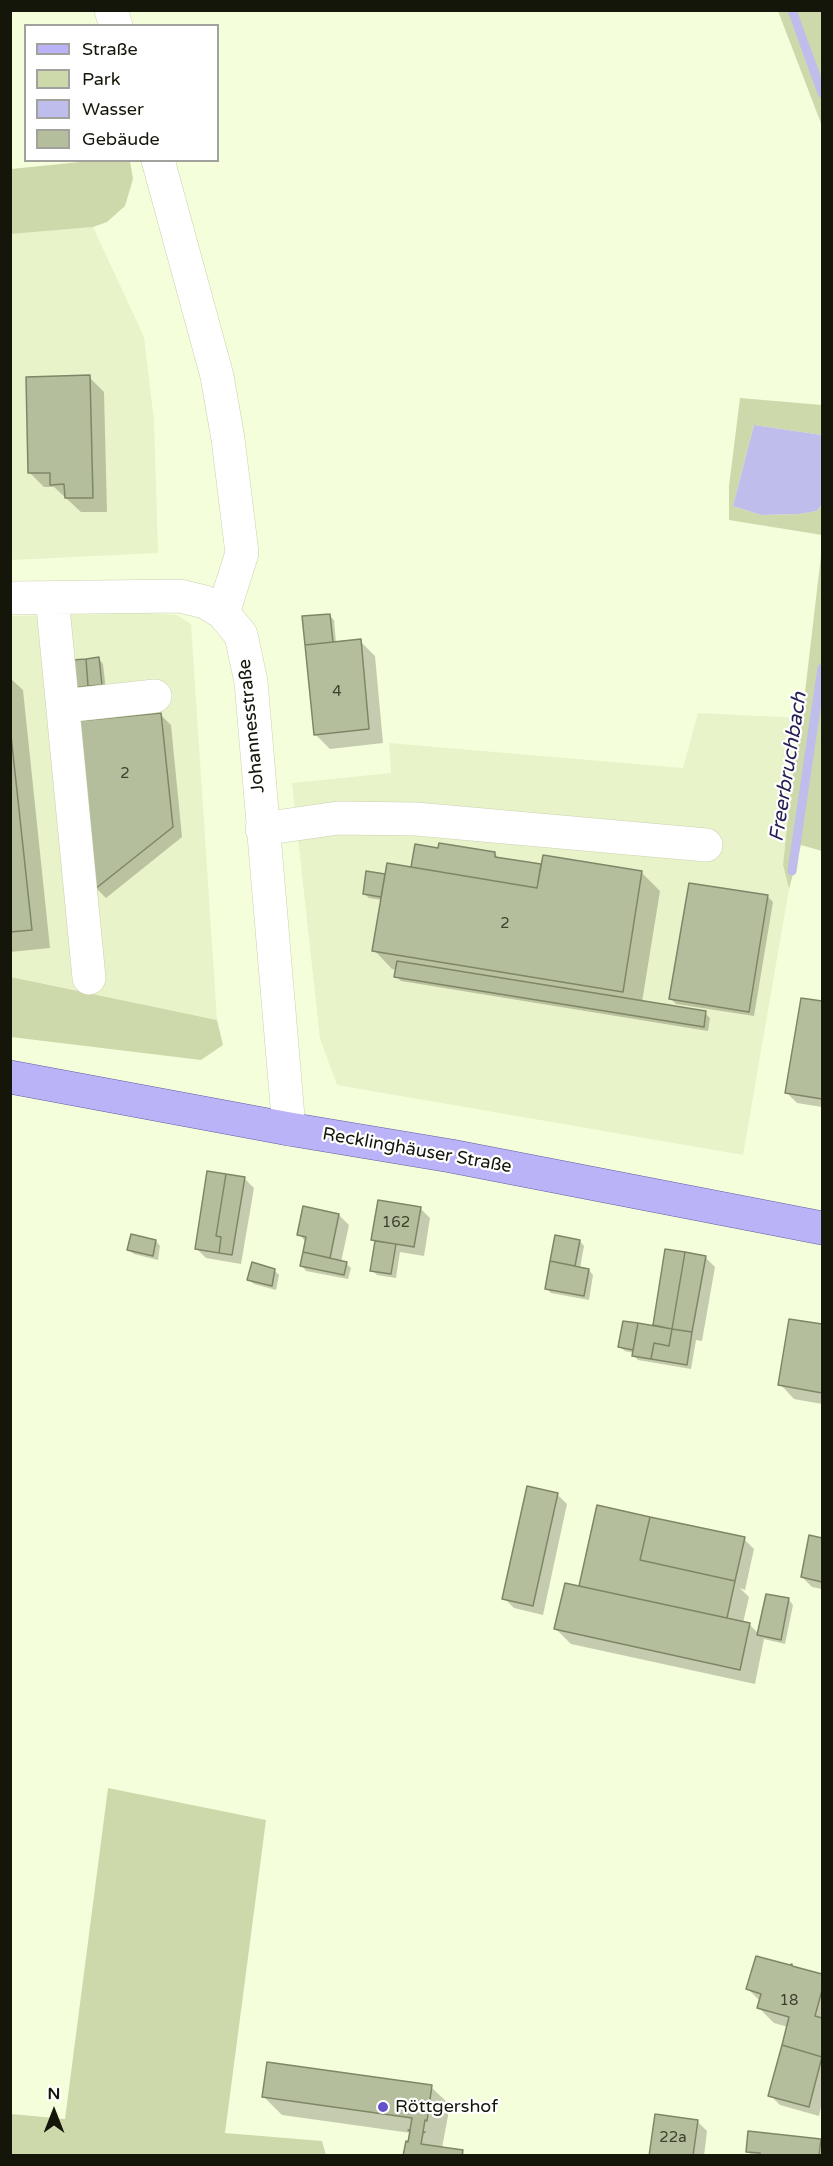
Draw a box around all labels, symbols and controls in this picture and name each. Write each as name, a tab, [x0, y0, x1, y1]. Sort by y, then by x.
legend	[24, 24, 219, 162]
text: Straße	[82, 38, 138, 60]
text: Park	[82, 68, 120, 90]
text: Wasser	[82, 98, 144, 120]
text: Gebäude	[82, 128, 160, 150]
street label: Johannesstraße	[234, 658, 270, 794]
house number: 4	[332, 683, 342, 701]
water label: Freerbruchbach	[765, 690, 813, 844]
house number: 2	[120, 765, 130, 783]
house number: 2	[500, 915, 510, 933]
street label: Recklinghäuser Straße	[321, 1124, 513, 1178]
house number: 162	[382, 1214, 410, 1232]
house number: 18	[780, 1992, 798, 2010]
north arrow	[24, 2082, 84, 2142]
text: N	[48, 2084, 60, 2104]
place label: Röttgershof	[395, 2096, 498, 2118]
marker: Röttgershof	[376, 2100, 390, 2114]
house number: 22a	[659, 2129, 687, 2147]

